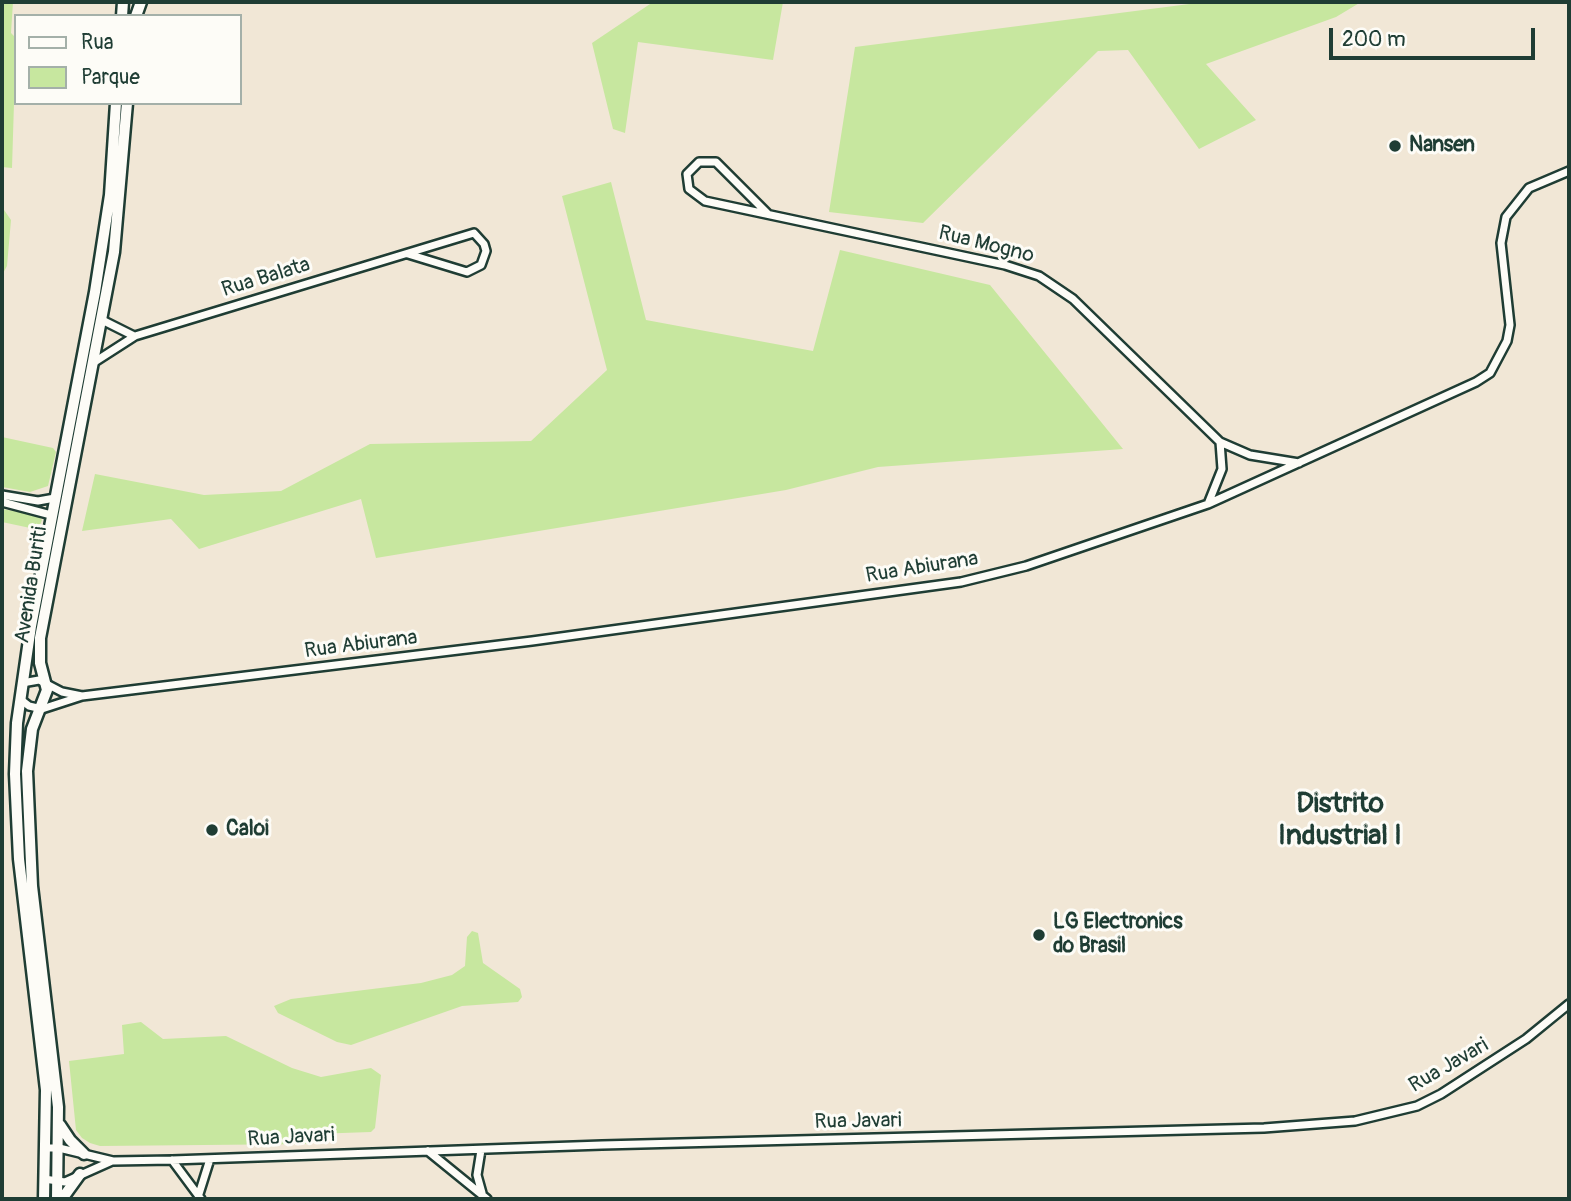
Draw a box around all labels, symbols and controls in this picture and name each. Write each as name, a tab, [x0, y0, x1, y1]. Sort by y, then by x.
legend	[14, 14, 242, 105]
scale bar	[1333, 14, 1540, 58]
text: 200 m	[1342, 26, 1406, 53]
text: Rua	[81, 29, 114, 56]
text: Parque	[81, 64, 140, 91]
place label: Nansen	[1409, 133, 1475, 159]
marker: Nansen	[1387, 138, 1403, 154]
street label: Rua Mogno	[936, 221, 1036, 269]
street label: Rua Balata	[219, 253, 313, 303]
street label: Avenida Buriti	[10, 525, 54, 645]
street label: Rua Abiurana	[864, 547, 980, 589]
street label: Rua Abiurana	[303, 626, 419, 664]
district label: Distrito Industrial I	[1278, 788, 1402, 854]
place label: Caloi	[226, 817, 269, 843]
marker: Caloi	[204, 822, 220, 838]
place label: LG Electronics do Brasil	[1053, 910, 1183, 960]
marker: LG Electronics do Brasil	[1031, 927, 1047, 943]
street label: Rua Javari	[1405, 1033, 1493, 1099]
street label: Rua Javari	[814, 1109, 902, 1135]
street label: Rua Javari	[247, 1123, 335, 1153]

